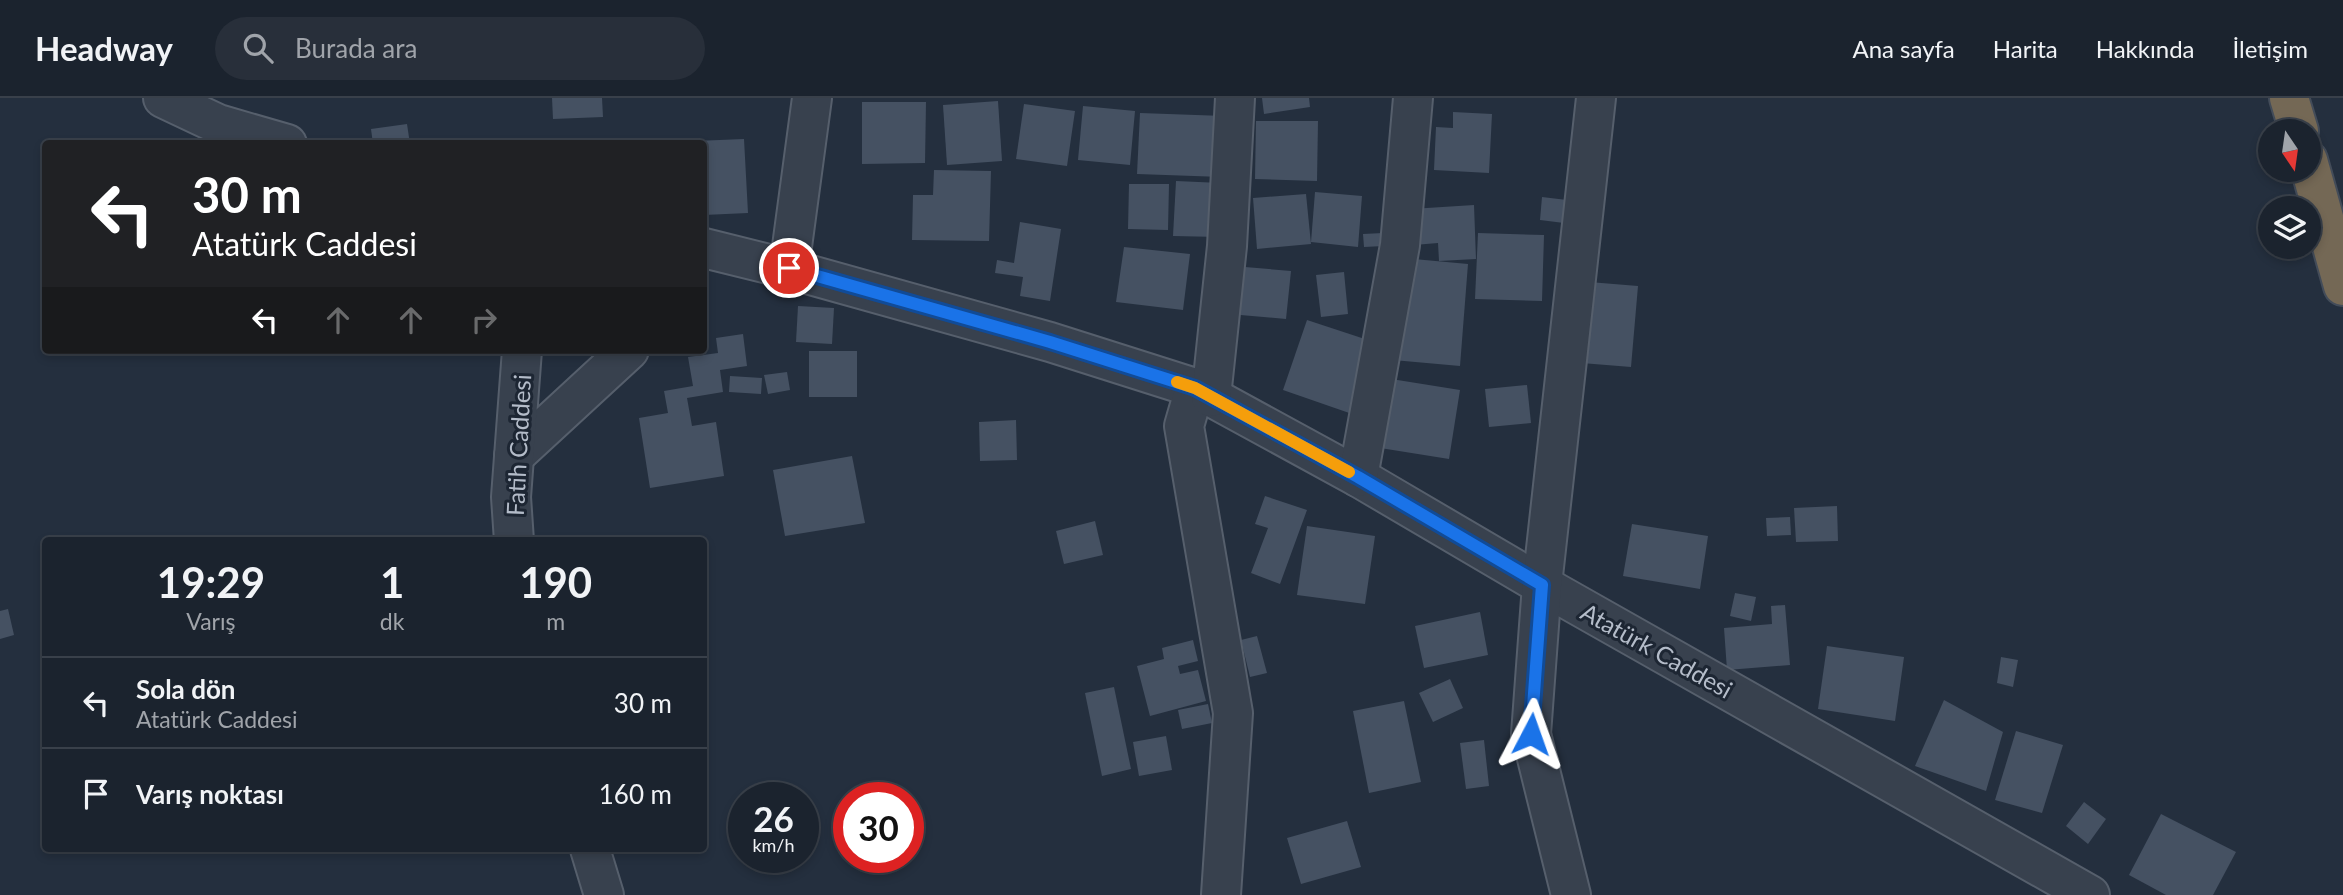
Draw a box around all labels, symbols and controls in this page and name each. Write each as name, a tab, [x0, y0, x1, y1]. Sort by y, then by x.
search box	[215, 17, 705, 80]
text: Headway	[35, 28, 173, 68]
icon: search	[239, 29, 277, 67]
text: Burada ara	[295, 32, 417, 64]
text: Ana sayfa	[1852, 34, 1955, 63]
text: Harita	[1993, 34, 2058, 63]
text: Hakkında	[2096, 34, 2195, 63]
text: İletişim	[2233, 34, 2308, 63]
north arrow	[2258, 119, 2320, 182]
map controls	[2258, 119, 2321, 259]
text: 30 m	[192, 165, 302, 223]
icon: left	[77, 168, 168, 259]
button: layers	[2258, 196, 2321, 259]
text: Atatürk Caddesi	[192, 224, 417, 263]
pin	[759, 238, 819, 298]
icon: arrive	[770, 249, 808, 287]
icon: left	[246, 301, 284, 339]
icon: ahead	[319, 301, 357, 339]
icon: ahead	[392, 301, 430, 339]
icon: right	[465, 301, 503, 339]
street label: Fatih Caddesi	[500, 374, 536, 516]
text: 19:29	[157, 557, 265, 607]
text: 1	[380, 557, 404, 607]
text: 190	[519, 557, 592, 607]
street label: Atatürk Caddesi	[1576, 596, 1738, 704]
text: Varış	[186, 607, 235, 635]
text: dk	[380, 607, 404, 635]
text: m	[546, 607, 565, 635]
text: Sola dön	[136, 673, 236, 705]
icon: left	[77, 684, 115, 722]
text: 30 m	[614, 687, 672, 719]
position arrow	[1494, 697, 1568, 771]
text: Atatürk Caddesi	[136, 705, 298, 733]
icon: arrive	[77, 775, 115, 813]
text: Varış noktası	[136, 778, 284, 810]
text: 160 m	[599, 778, 672, 810]
speed limit sign: 30	[833, 782, 924, 873]
text: 26	[753, 797, 794, 839]
text: km/h	[752, 834, 795, 856]

